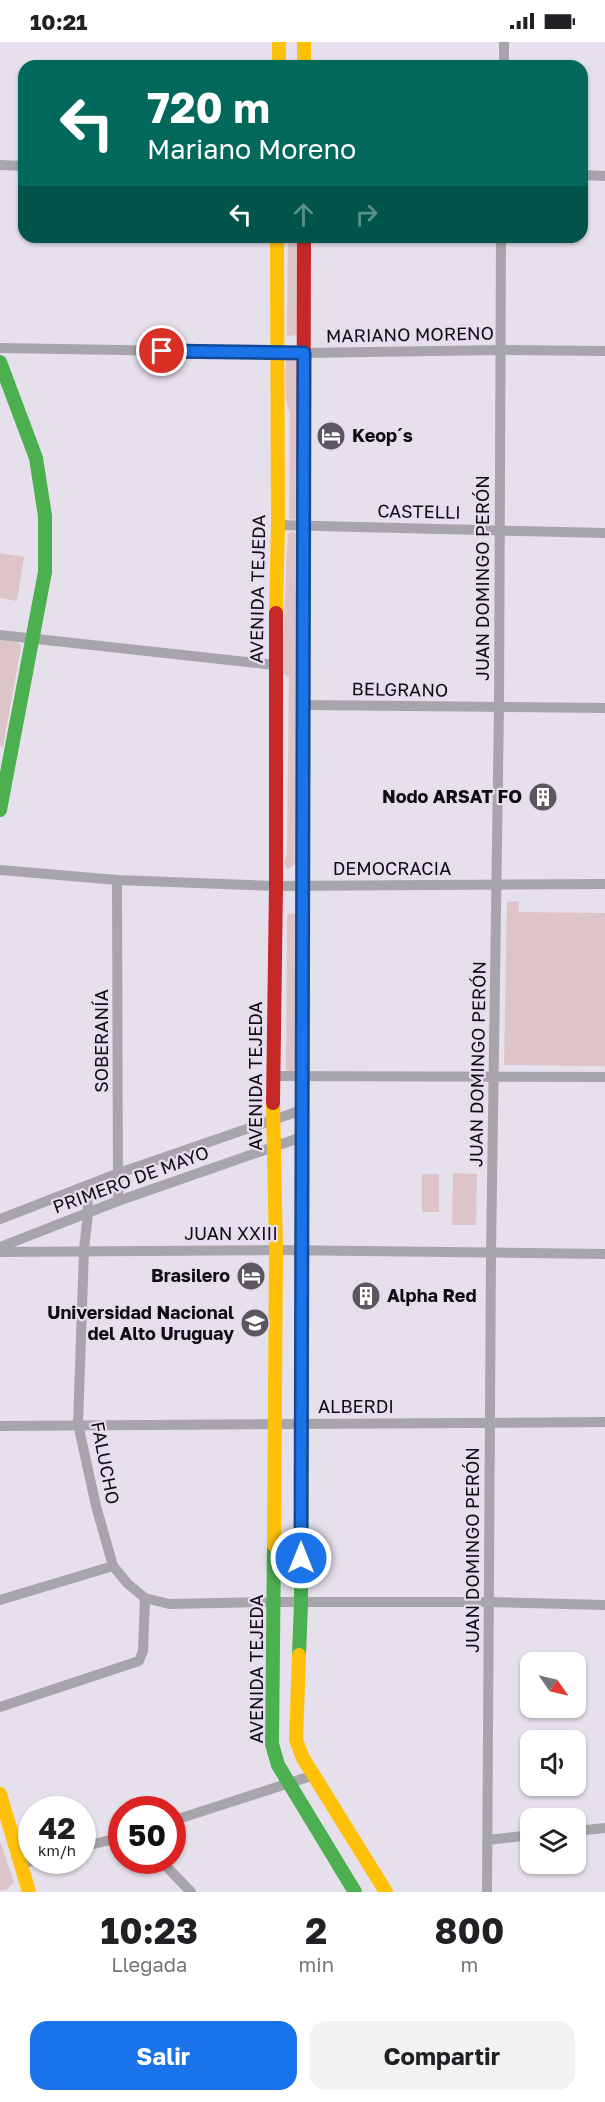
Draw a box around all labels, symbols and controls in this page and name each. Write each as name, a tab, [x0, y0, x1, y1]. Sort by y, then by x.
text: 10:21	[30, 8, 87, 35]
text: 720 m	[147, 82, 270, 132]
icon: left	[48, 84, 126, 162]
text: Mariano Moreno	[147, 133, 356, 165]
icon: left	[224, 198, 257, 231]
icon: ahead	[287, 198, 320, 231]
icon: right	[350, 198, 383, 231]
street label: MARIANO MORENO	[326, 322, 494, 346]
pin	[136, 325, 187, 376]
icon: arrive	[145, 334, 178, 367]
hotel icon: Keop´s	[315, 420, 347, 452]
place label: Keop´s	[352, 424, 413, 446]
street label: JUAN DOMINGO PERÓN	[471, 475, 493, 681]
street label: CASTELLI	[377, 499, 461, 523]
street label: AVENIDA TEJEDA	[245, 514, 269, 664]
street label: BELGRANO	[352, 677, 448, 701]
building icon: Nodo ARSAT FO	[527, 781, 559, 813]
place label: Nodo ARSAT FO	[382, 785, 522, 807]
street label: DEMOCRACIA	[333, 857, 451, 879]
street label: JUAN DOMINGO PERÓN	[464, 961, 490, 1167]
street label: SOBERANÍA	[90, 989, 112, 1093]
street label: AVENIDA TEJEDA	[244, 1001, 266, 1151]
street label: PRIMERO DE MAYO	[50, 1141, 212, 1217]
street label: JUAN XXIII	[184, 1222, 278, 1244]
hotel icon: Brasilero	[235, 1260, 267, 1292]
place label: Brasilero	[151, 1264, 230, 1286]
building icon: Alpha Red	[350, 1280, 382, 1312]
place label: Alpha Red	[387, 1284, 476, 1306]
place label: Universidad Nacional del Alto Uruguay	[47, 1301, 234, 1344]
school or university icon: Universidad Nacional del Alto Uruguay	[239, 1307, 271, 1339]
street label: ALBERDI	[318, 1395, 394, 1417]
street label: FALUCHO	[87, 1420, 125, 1506]
street label: JUAN DOMINGO PERÓN	[461, 1447, 483, 1653]
position arrow	[269, 1526, 333, 1590]
street label: AVENIDA TEJEDA	[245, 1594, 267, 1744]
north arrow	[520, 1652, 586, 1718]
map controls	[520, 1652, 586, 1874]
button: sound	[520, 1730, 586, 1796]
speed limit sign: 50	[108, 1796, 186, 1874]
button: layers	[520, 1808, 586, 1874]
text: 42	[38, 1810, 76, 1846]
text: km/h	[38, 1841, 76, 1859]
text: 10:23	[101, 1909, 198, 1952]
text: 2	[305, 1909, 327, 1952]
text: 800	[435, 1909, 504, 1952]
text: Llegada	[111, 1952, 187, 1976]
text: min	[299, 1952, 334, 1976]
text: m	[461, 1952, 478, 1976]
button: Salir	[30, 2021, 297, 2090]
button: Compartir	[309, 2021, 575, 2090]

